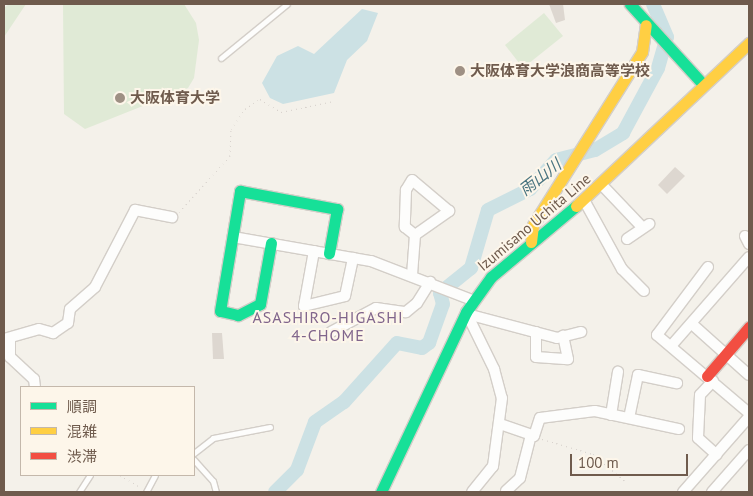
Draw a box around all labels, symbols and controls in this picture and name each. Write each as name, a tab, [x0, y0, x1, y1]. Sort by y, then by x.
place label: 大阪体育大学浪商高等学校	[470, 62, 650, 80]
marker: 大阪体育大学浪商高等学校	[454, 65, 466, 77]
place label: 大阪体育大学	[130, 89, 220, 107]
marker: 大阪体育大学	[114, 92, 126, 104]
water label: 雨山川	[515, 155, 565, 199]
street label: Izumisano Uchita Line	[474, 169, 594, 275]
district label: ASASHIRO-HIGASHI 4-CHOME	[250, 307, 406, 345]
legend	[20, 386, 195, 476]
text: 順調	[67, 397, 97, 416]
text: 混雑	[67, 422, 97, 441]
scale bar	[573, 444, 690, 476]
text: 渋滞	[67, 447, 97, 466]
text: 100 m	[578, 453, 619, 472]

